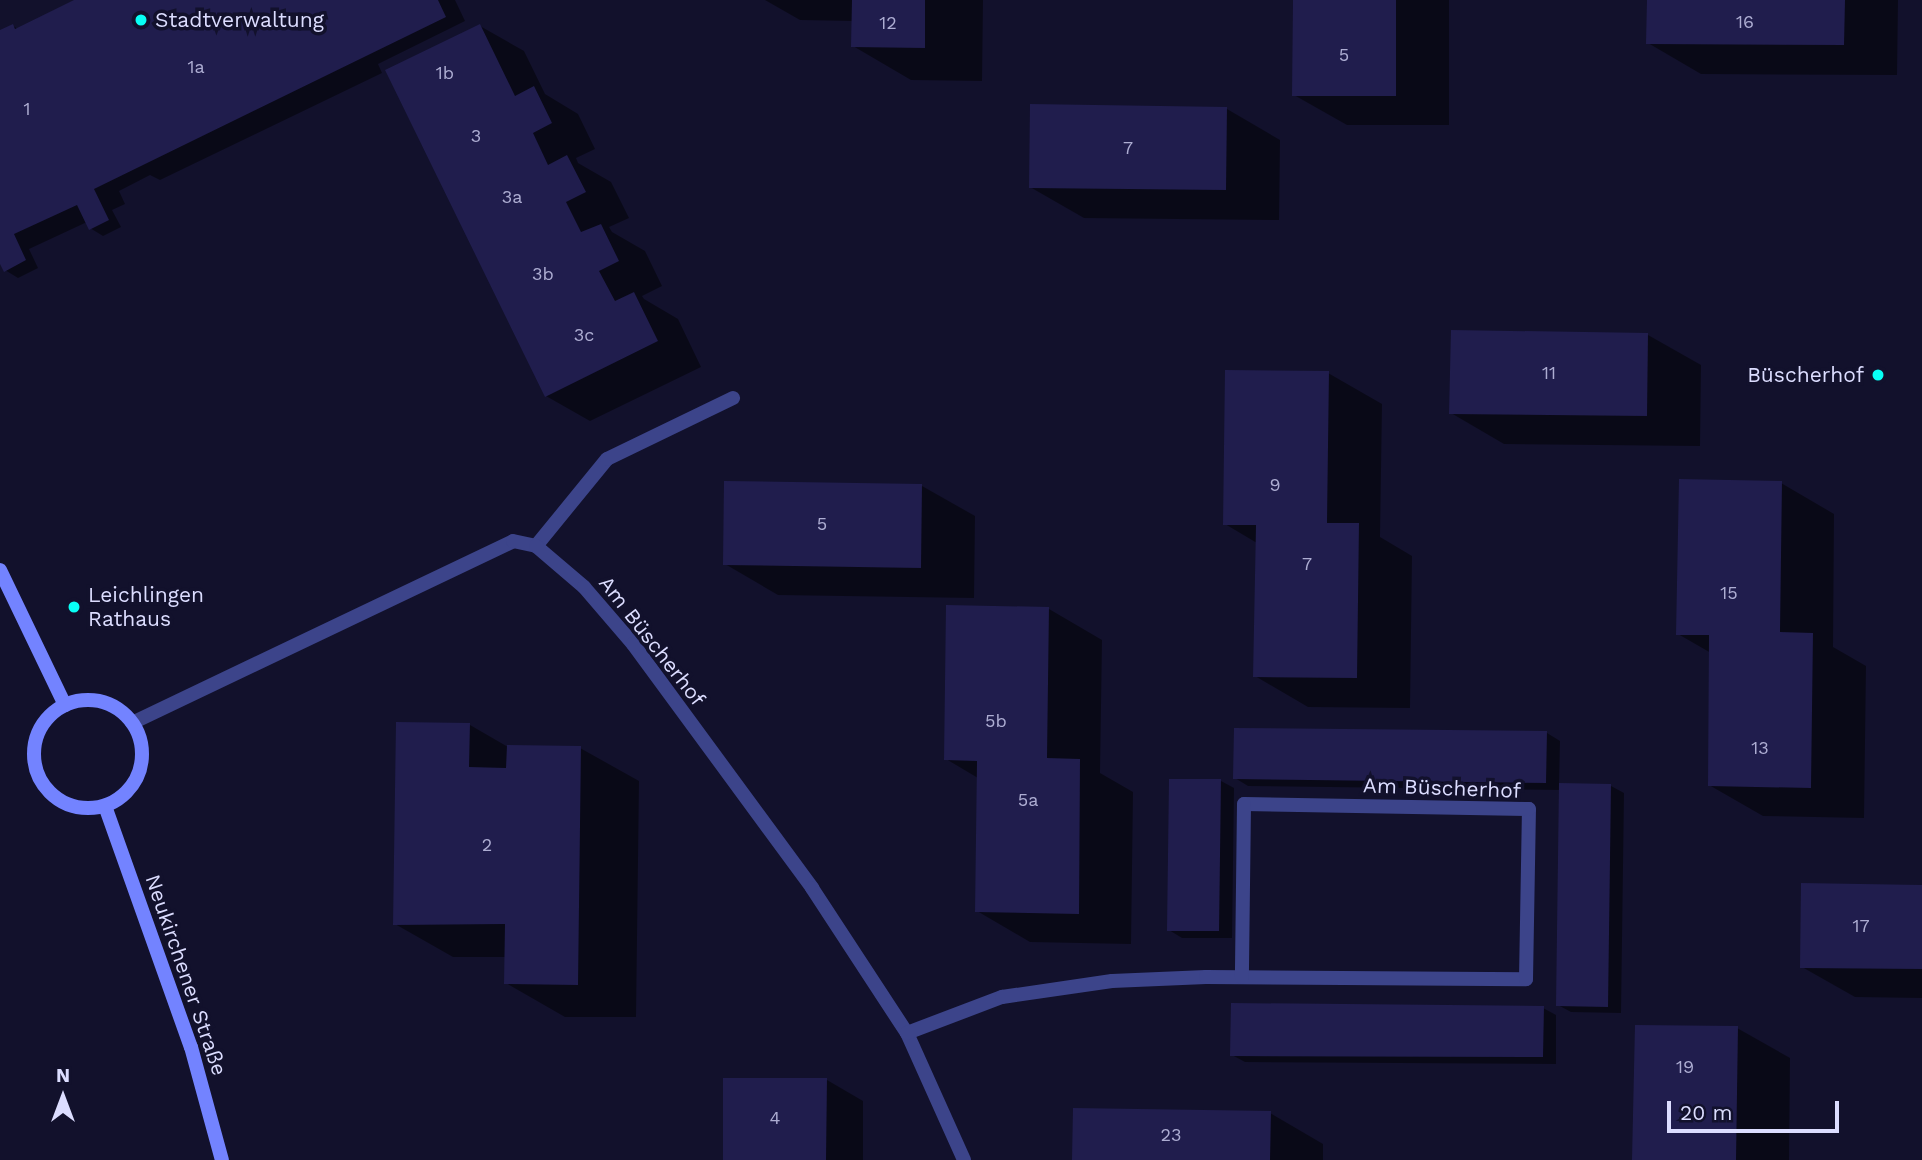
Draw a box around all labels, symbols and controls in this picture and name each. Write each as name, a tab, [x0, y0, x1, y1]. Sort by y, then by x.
place label: Stadtverwaltung	[155, 7, 324, 33]
house number: 16	[1736, 11, 1754, 33]
marker: Stadtverwaltung	[133, 12, 149, 28]
house number: 12	[879, 12, 897, 34]
house number: 5	[1339, 44, 1349, 66]
house number: 1a	[187, 56, 205, 78]
house number: 1b	[436, 62, 454, 84]
house number: 1	[23, 98, 31, 120]
house number: 3	[471, 125, 481, 147]
house number: 7	[1123, 137, 1133, 159]
house number: 3a	[502, 186, 522, 208]
house number: 3b	[532, 263, 554, 285]
house number: 3c	[574, 324, 594, 346]
house number: 11	[1542, 362, 1556, 384]
place label: Büscherhof	[1747, 362, 1864, 388]
marker: Büscherhof	[1870, 367, 1886, 383]
house number: 9	[1269, 474, 1281, 496]
house number: 5	[817, 513, 827, 535]
house number: 7	[1302, 553, 1312, 575]
street label: Am Büscherhof	[593, 571, 711, 711]
place label: Leichlingen Rathaus	[88, 582, 204, 632]
house number: 15	[1720, 582, 1738, 604]
marker: Leichlingen Rathaus	[66, 599, 82, 615]
house number: 5b	[985, 710, 1007, 732]
house number: 13	[1751, 737, 1769, 759]
street label: Am Büscherhof	[1363, 773, 1521, 803]
house number: 5a	[1018, 789, 1038, 811]
house number: 2	[482, 834, 492, 856]
street label: Neukirchener Straße	[140, 871, 232, 1079]
house number: 17	[1852, 915, 1870, 937]
house number: 19	[1676, 1056, 1694, 1078]
north arrow	[28, 1062, 98, 1132]
text: N	[56, 1064, 70, 1087]
scale bar	[1670, 1086, 1842, 1130]
text: 20 m	[1680, 1100, 1732, 1125]
house number: 4	[770, 1107, 780, 1129]
house number: 23	[1161, 1124, 1181, 1146]

